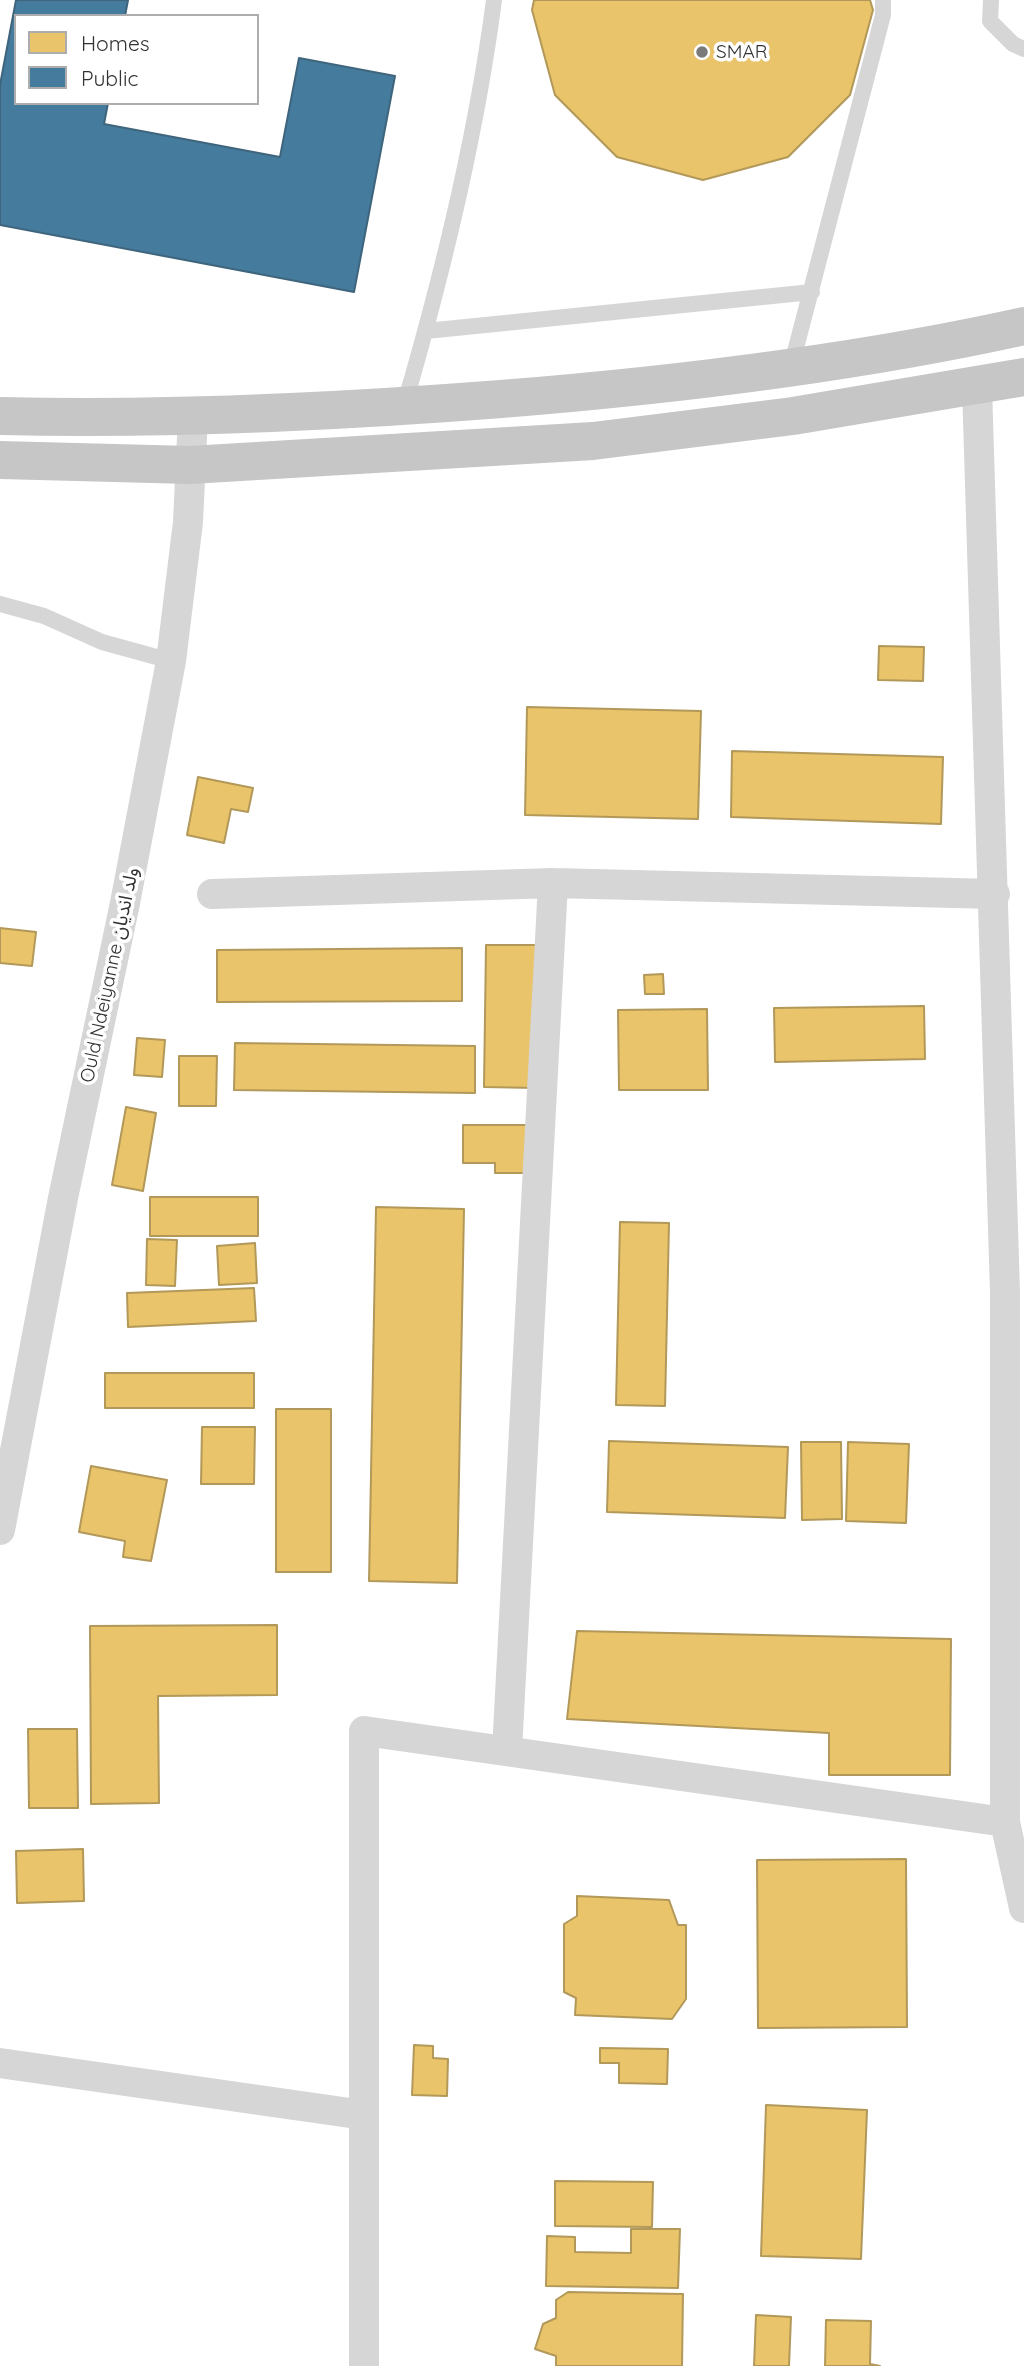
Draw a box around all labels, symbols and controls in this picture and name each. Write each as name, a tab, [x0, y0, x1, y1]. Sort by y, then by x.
legend	[14, 14, 259, 105]
text: Homes	[81, 30, 150, 56]
place label: SMAR	[716, 41, 767, 63]
marker: SMAR	[694, 44, 710, 60]
text: Public	[81, 65, 138, 91]
street label: Ould Ndeiyanne ولد انديان	[76, 865, 144, 1085]

